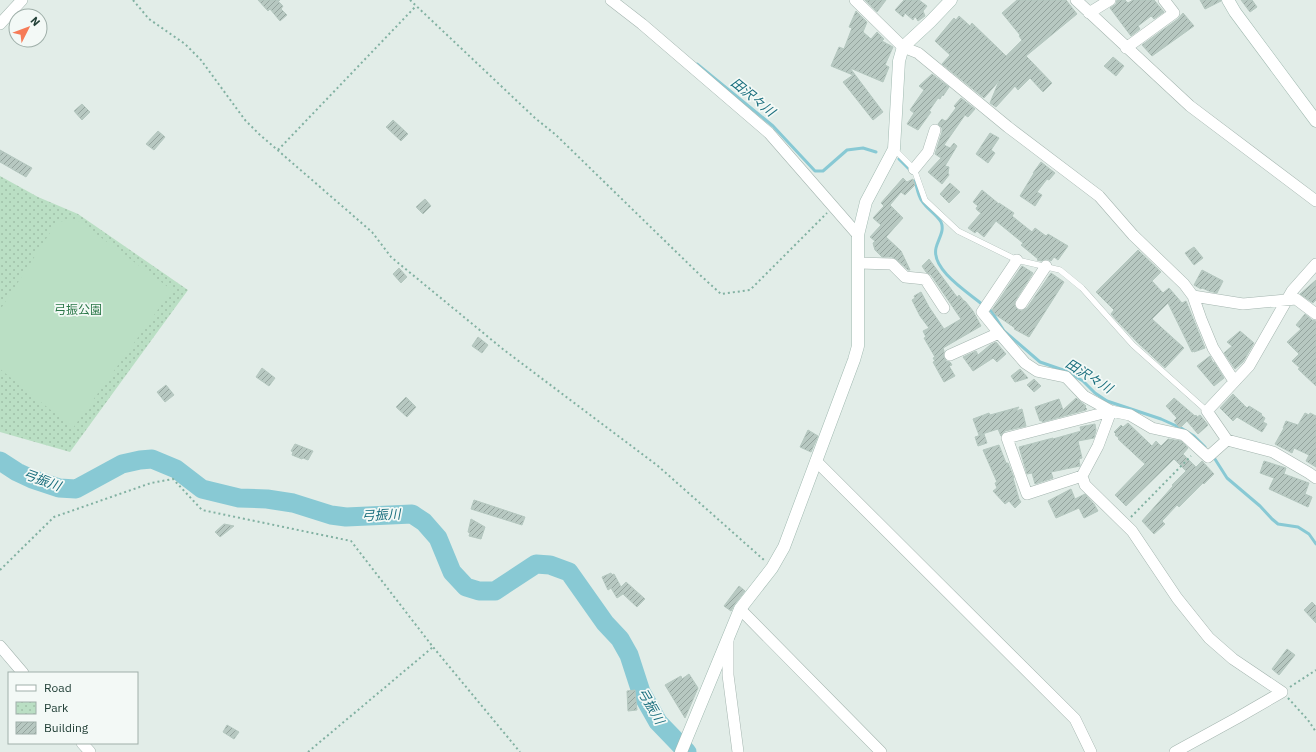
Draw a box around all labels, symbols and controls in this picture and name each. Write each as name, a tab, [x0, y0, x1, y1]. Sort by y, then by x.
north arrow	[8, 8, 48, 48]
text: N	[28, 14, 43, 29]
water label: 田沢々川	[727, 74, 780, 121]
park label: 弓振公園	[54, 302, 102, 317]
water label: 田沢々川	[1062, 355, 1117, 398]
water label: 弓振川	[21, 465, 65, 495]
water label: 弓振川	[361, 505, 403, 525]
legend	[8, 672, 138, 744]
text: Road	[44, 680, 72, 695]
water label: 弓振川	[634, 685, 669, 729]
text: Park	[44, 700, 69, 715]
text: Building	[44, 720, 89, 735]

